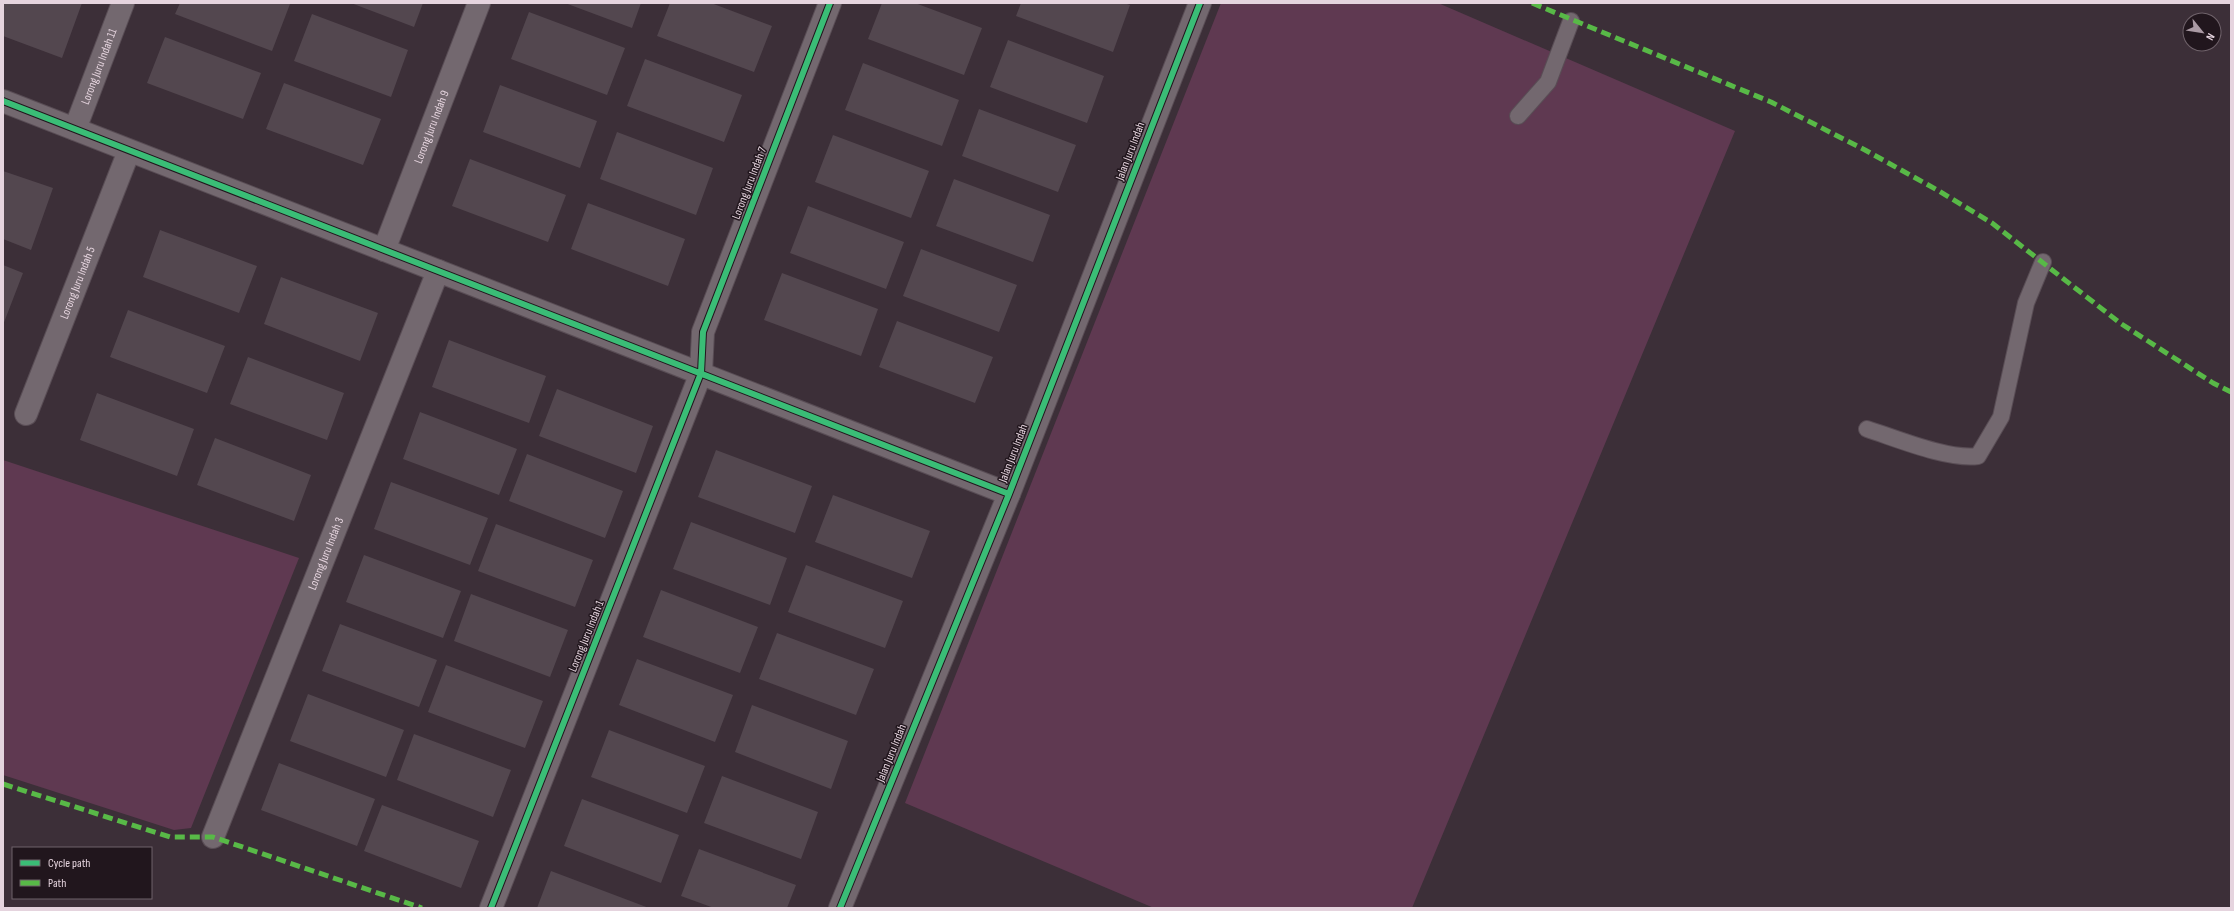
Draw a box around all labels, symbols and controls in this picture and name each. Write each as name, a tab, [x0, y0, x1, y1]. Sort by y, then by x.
north arrow	[2182, 12, 2222, 52]
street label: Lorong Juru Indah 11	[78, 26, 121, 107]
text: N	[2203, 31, 2217, 43]
street label: Lorong Juru Indah 9	[411, 88, 453, 166]
street label: Jalan Juru Indah	[1112, 120, 1148, 183]
street label: Lorong Juru Indah 7	[729, 145, 770, 221]
street label: Lorong Juru Indah 5	[57, 244, 99, 321]
street label: Jalan Juru Indah	[995, 422, 1031, 485]
street label: Lorong Juru Indah 3	[305, 515, 347, 592]
street label: Lorong Juru Indah 1	[565, 598, 608, 674]
street label: Jalan Juru Indah	[873, 722, 910, 785]
legend	[12, 847, 152, 899]
text: Cycle path	[48, 856, 90, 871]
text: Path	[48, 876, 66, 891]

